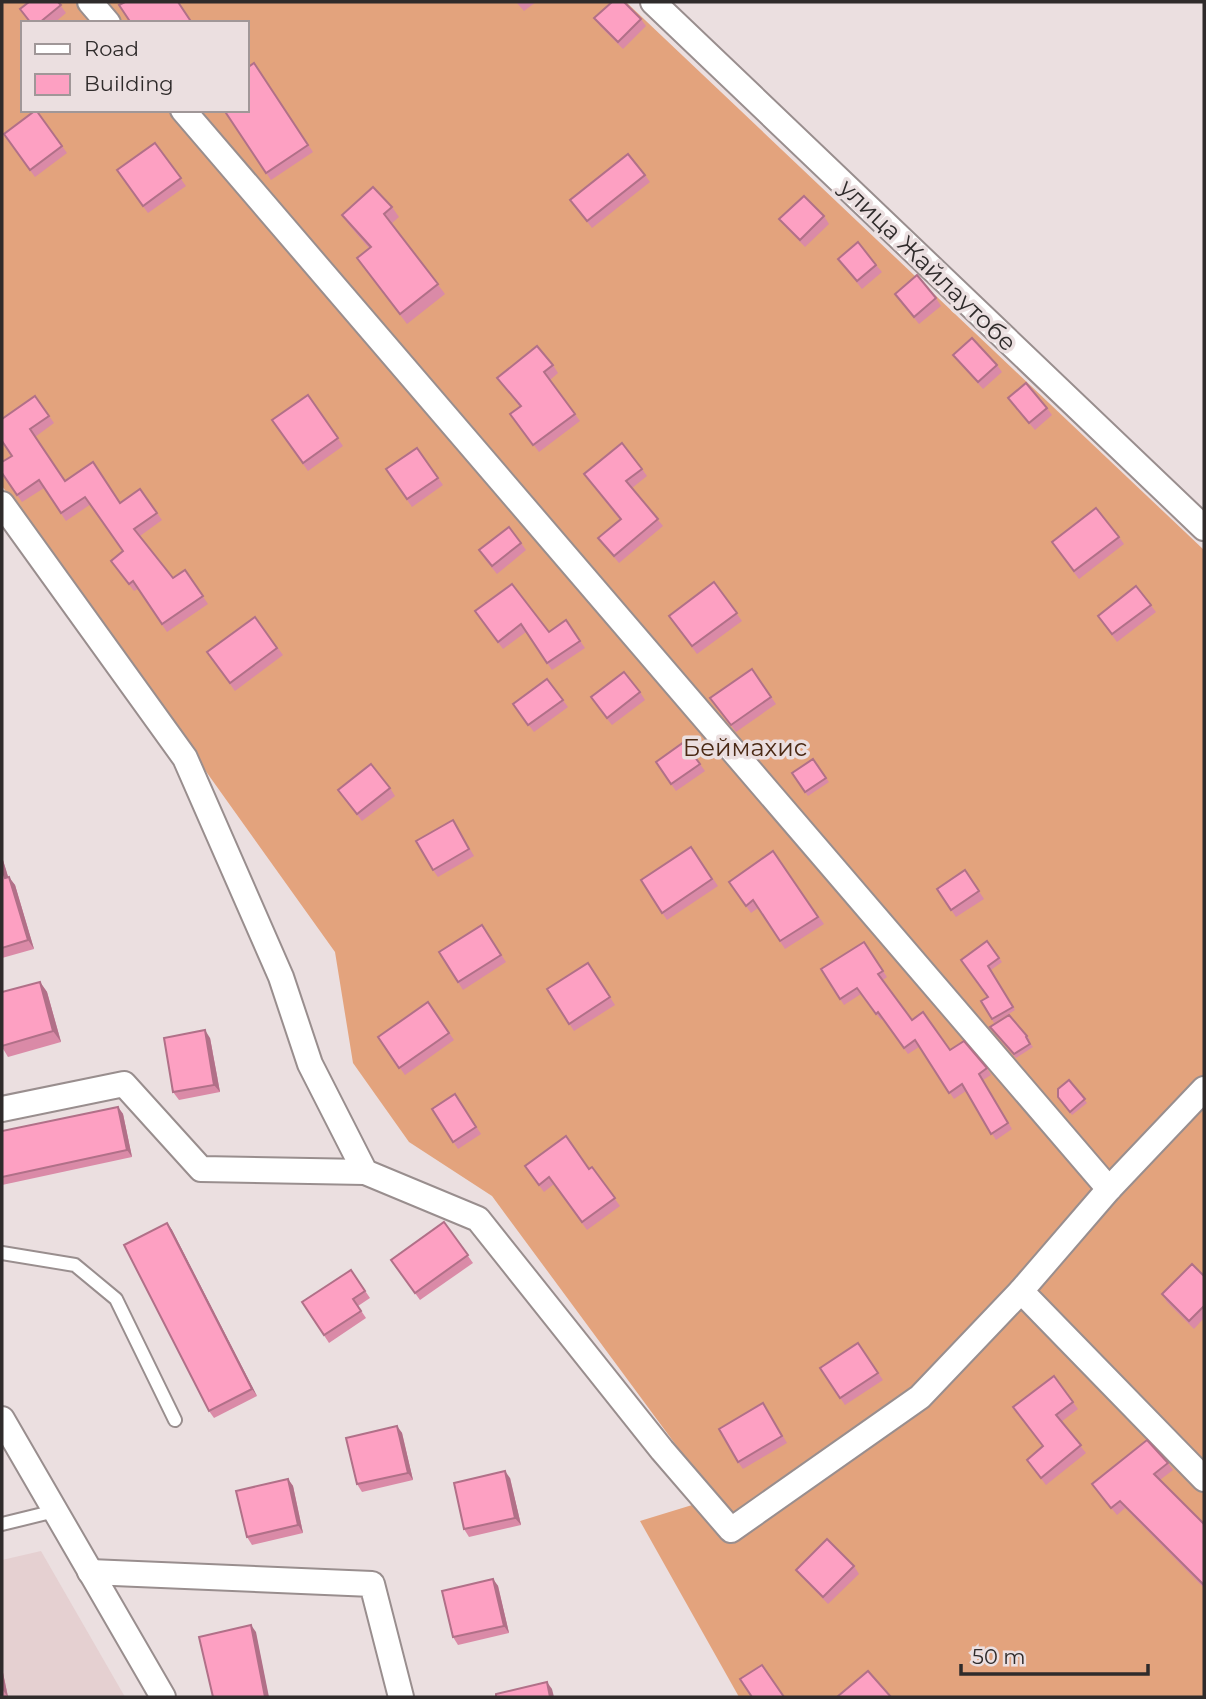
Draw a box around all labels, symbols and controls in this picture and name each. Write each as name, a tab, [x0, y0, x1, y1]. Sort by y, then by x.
legend	[21, 21, 248, 112]
text: Road	[84, 36, 139, 61]
text: Building	[84, 71, 174, 96]
street label: улица Жайлаутобе	[833, 172, 1023, 357]
park label: Беймахис	[683, 733, 807, 762]
scale bar	[961, 1632, 1148, 1676]
text: 50 m	[972, 1644, 1026, 1669]

